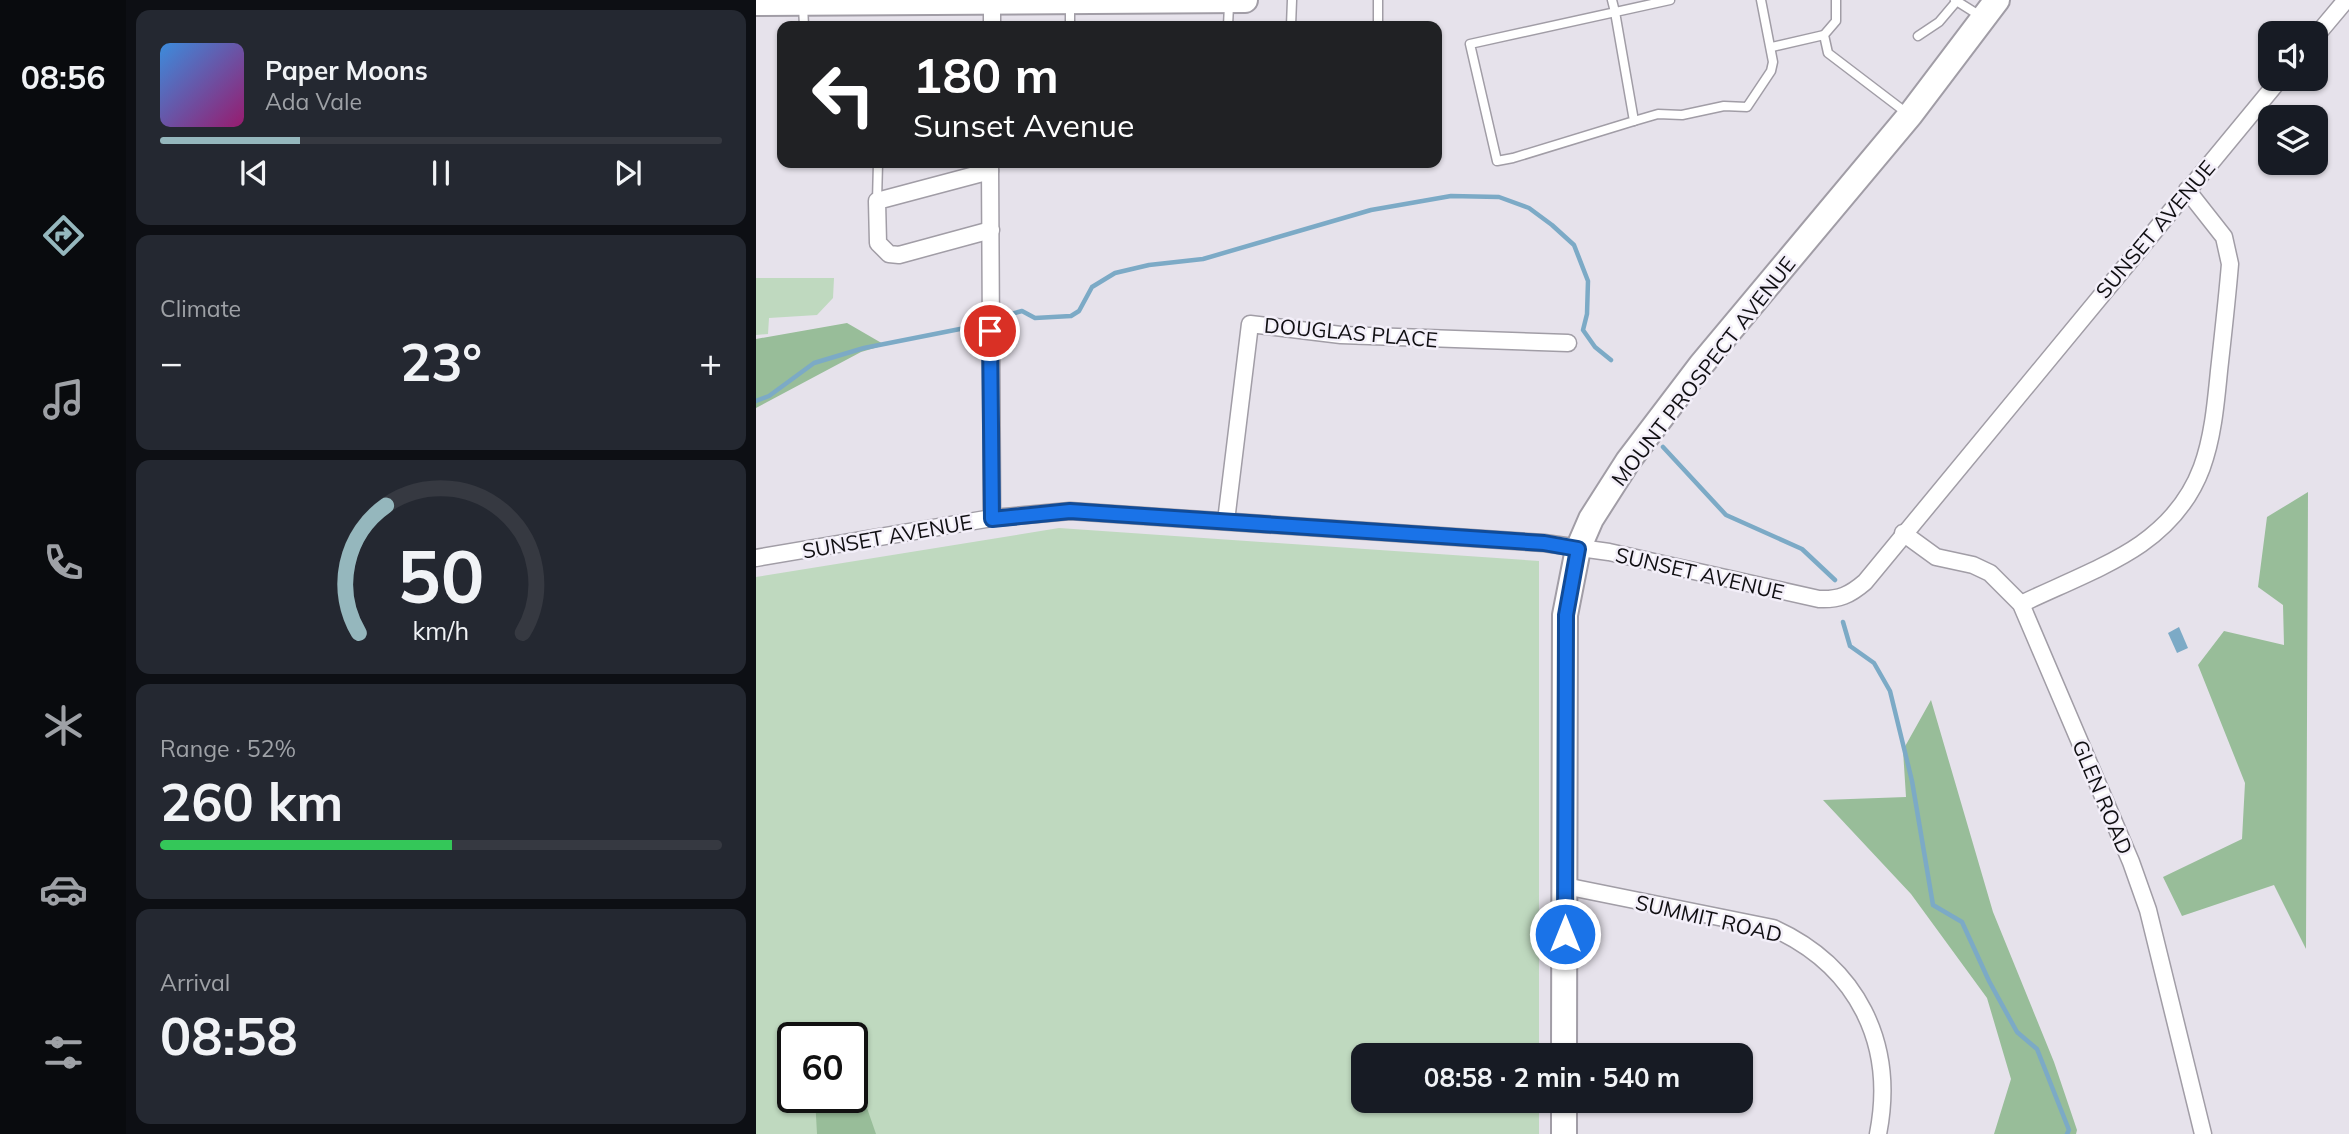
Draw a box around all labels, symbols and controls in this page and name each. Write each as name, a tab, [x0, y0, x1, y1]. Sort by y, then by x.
map controls	[2258, 21, 2328, 175]
button: sound	[2258, 21, 2328, 91]
text: 180 m	[913, 44, 1059, 105]
icon: left	[798, 49, 889, 140]
text: Paper Moons	[265, 54, 428, 87]
text: 08:56	[21, 57, 105, 97]
text: Ada Vale	[265, 87, 362, 116]
text: Sunset Avenue	[913, 105, 1134, 145]
button: layers	[2258, 105, 2328, 175]
icon: previous	[235, 154, 273, 192]
icon: pause	[422, 154, 460, 192]
icon: next	[609, 154, 647, 192]
street label: SUNSET AVENUE	[2090, 155, 2220, 303]
icon: directions	[39, 211, 88, 260]
street label: MOUNT PROSPECT AVENUE	[1605, 251, 1801, 491]
text: Climate	[160, 294, 241, 323]
pin	[960, 301, 1020, 361]
street label: DOUGLAS PLACE	[1263, 311, 1439, 353]
icon: arrive	[971, 312, 1009, 350]
text: 23°	[400, 329, 482, 394]
text: −	[160, 338, 183, 386]
text: +	[699, 338, 722, 386]
icon: music	[39, 375, 88, 424]
street label: SUNSET AVENUE	[800, 508, 974, 564]
text: 50	[397, 530, 485, 621]
icon: phone	[39, 538, 88, 587]
street label: SUNSET AVENUE	[1613, 541, 1787, 605]
text: km/h	[413, 615, 469, 646]
icon: climate	[39, 701, 88, 750]
text: Range · 52%	[160, 734, 296, 763]
street label: GLEN ROAD	[2067, 736, 2139, 858]
text: 260 km	[160, 769, 343, 834]
icon: car	[39, 865, 88, 914]
street label: SUMMIT ROAD	[1633, 889, 1785, 947]
position arrow	[1528, 897, 1602, 971]
text: Arrival	[160, 968, 230, 997]
text: 08:58	[160, 1003, 298, 1068]
speed limit sign: 60	[777, 1022, 868, 1113]
icon: filters	[39, 1028, 88, 1077]
text: 08:58 · 2 min · 540 m	[1424, 1061, 1680, 1094]

